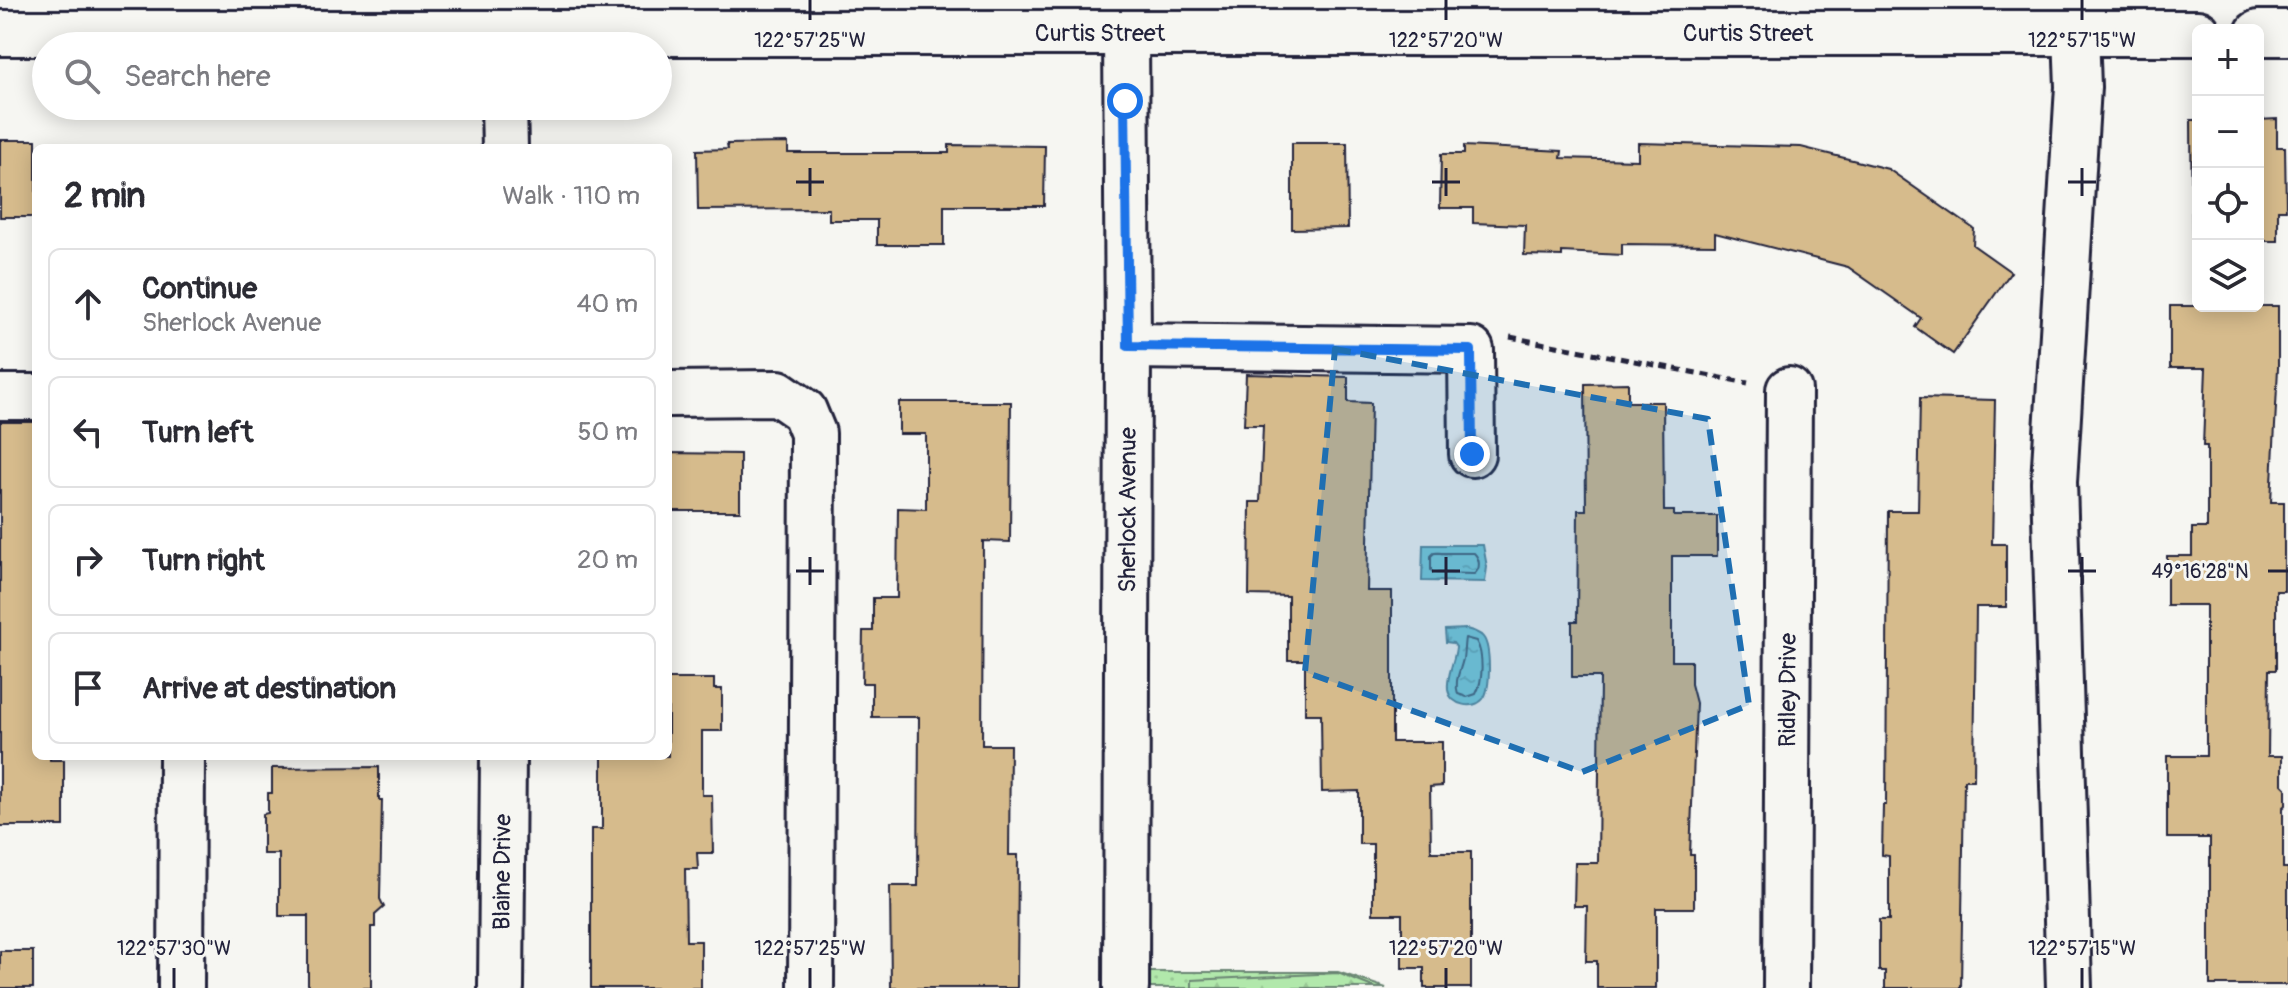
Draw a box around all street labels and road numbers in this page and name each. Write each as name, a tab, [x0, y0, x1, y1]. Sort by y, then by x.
street label: Curtis Street	[1035, 19, 1166, 48]
street label: Curtis Street	[1683, 19, 1814, 48]
street label: Sherlock Avenue	[1113, 427, 1142, 593]
street label: Ridley Drive	[1773, 633, 1802, 747]
street label: Blaine Drive	[487, 813, 517, 930]

